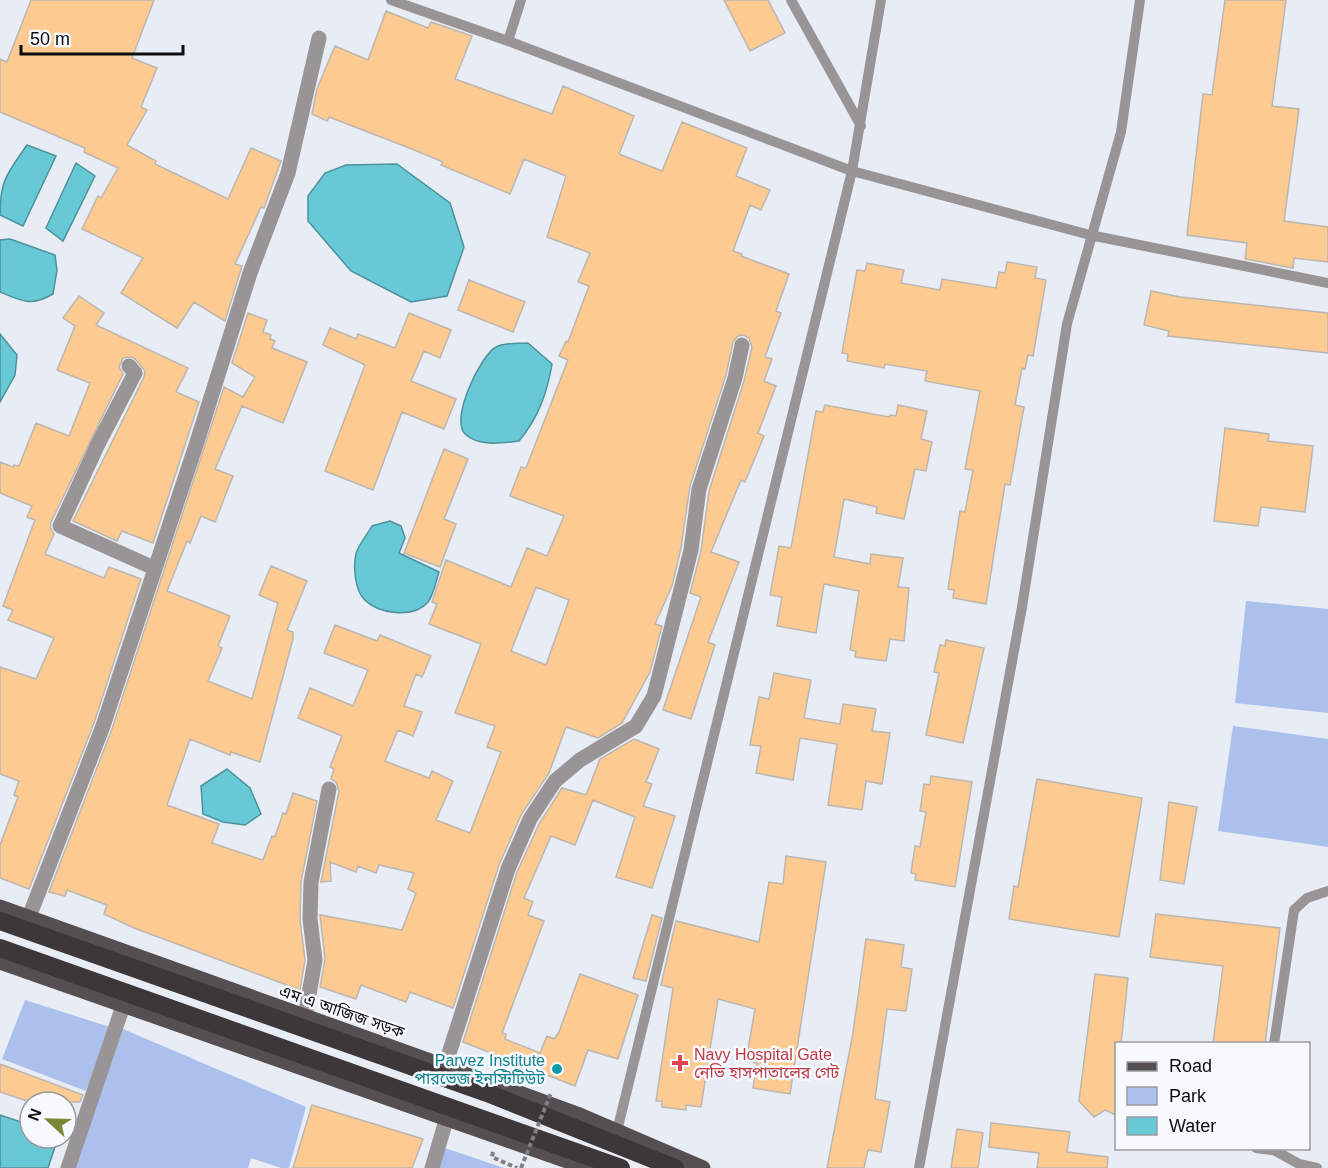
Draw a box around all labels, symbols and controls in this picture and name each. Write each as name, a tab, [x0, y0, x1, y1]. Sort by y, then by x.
scale bar	[21, 18, 183, 56]
text: 50 m	[30, 29, 70, 49]
street label: এম এ আজিজ সড়ক	[277, 981, 408, 1041]
legend	[1115, 1042, 1310, 1150]
place label: Navy Hospital Gate নেভি হাসপাতালের গেট	[694, 1046, 839, 1081]
place label: Parvez Institute পারভেজ ইনস্টিটিউট	[414, 1052, 545, 1087]
marker: Navy Hospital Gate নেভি হাসপাতালের গেট	[671, 1054, 689, 1072]
text: Road	[1169, 1056, 1212, 1076]
marker: Parvez Institute পারভেজ ইনস্টিটিউট	[550, 1062, 564, 1076]
text: Park	[1169, 1086, 1207, 1106]
north arrow	[18, 1090, 78, 1150]
text: N	[25, 1106, 45, 1123]
text: Water	[1169, 1116, 1216, 1136]

